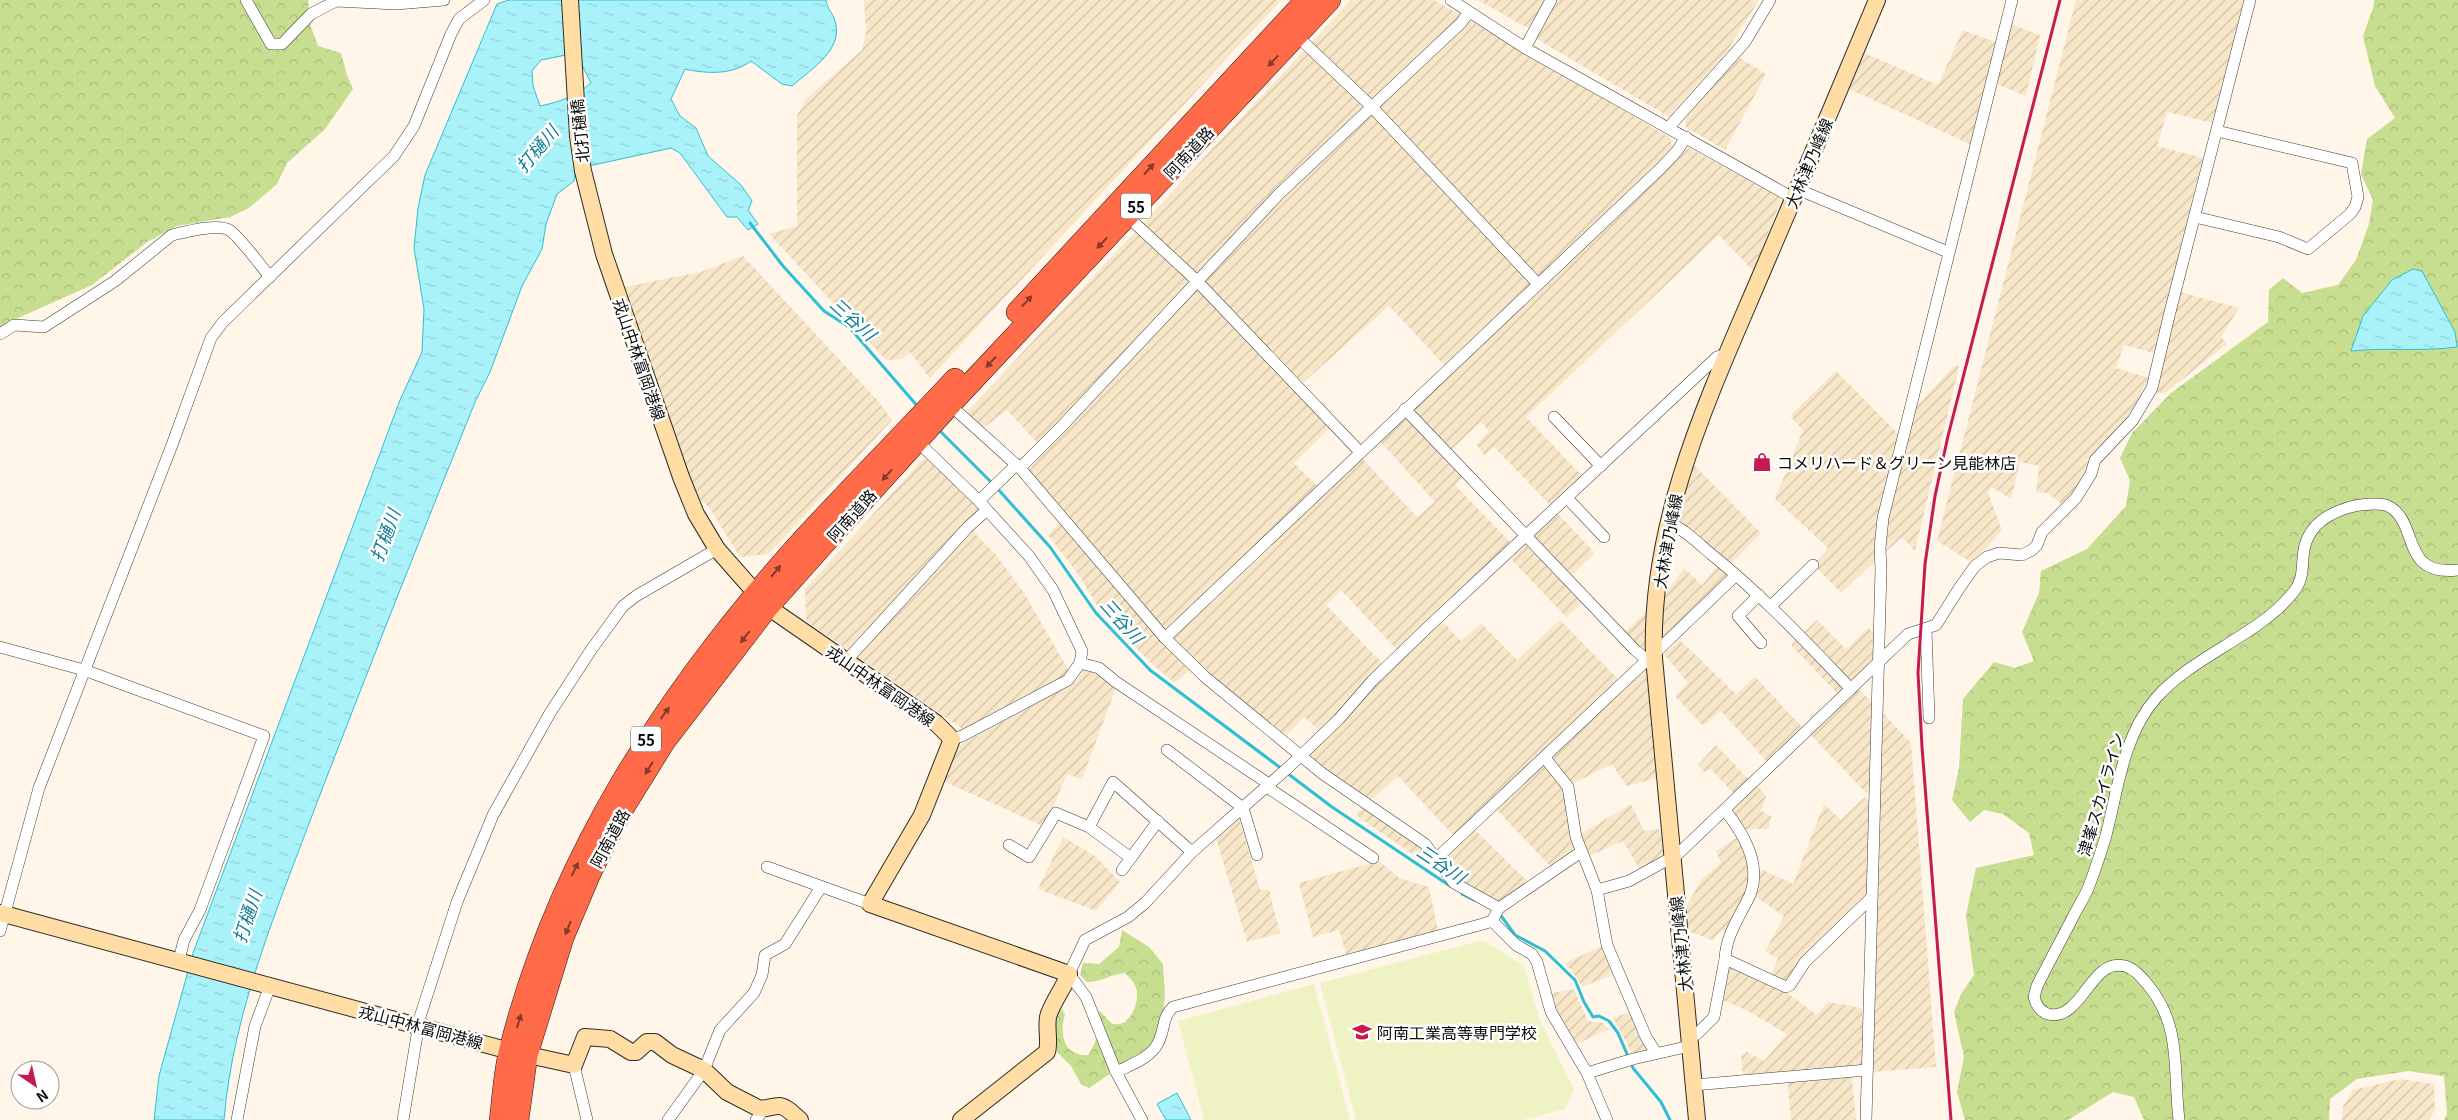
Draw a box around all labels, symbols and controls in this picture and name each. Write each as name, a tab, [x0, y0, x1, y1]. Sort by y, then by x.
one-way arrow	[1267, 55, 1279, 67]
street label: 北打樋橋	[564, 98, 594, 164]
street label: 大林津乃峰線	[1778, 114, 1838, 212]
water label: 打樋川	[509, 117, 565, 177]
street label: 阿南道路	[1157, 120, 1219, 184]
one-way arrow	[1143, 164, 1155, 176]
road number: 55	[1121, 194, 1151, 218]
one-way arrow	[1096, 237, 1108, 249]
water label: 三谷川	[825, 290, 884, 347]
street label: 戎山中林富岡港線	[608, 295, 672, 423]
one-way arrow	[1021, 296, 1033, 308]
one-way arrow	[985, 355, 997, 367]
place label: コメリハード＆グリーン見能林店	[1777, 450, 2016, 474]
shop icon: コメリハード＆グリーン見能林店	[1751, 451, 1773, 473]
one-way arrow	[881, 469, 893, 481]
street label: 阿南道路	[821, 483, 881, 547]
street label: 大林津乃峰線	[1647, 492, 1687, 590]
water label: 打樋川	[363, 503, 406, 565]
one-way arrow	[770, 565, 781, 578]
water label: 三谷川	[1095, 591, 1152, 650]
one-way arrow	[739, 630, 750, 643]
street label: 戎山中林富岡港線	[822, 638, 940, 732]
one-way arrow	[659, 707, 670, 720]
road number: 55	[631, 726, 661, 752]
street label: 津峯スカイライン	[2071, 729, 2129, 859]
one-way arrow	[644, 761, 653, 774]
street label: 阿南道路	[583, 804, 635, 872]
water label: 三谷川	[1412, 837, 1473, 890]
one-way arrow	[570, 861, 579, 876]
water label: 打樋川	[225, 884, 267, 946]
street label: 大林津乃峰線	[1663, 895, 1697, 993]
one-way arrow	[563, 921, 571, 935]
street label: 戎山中林富岡港線	[356, 998, 486, 1054]
one-way arrow	[515, 1013, 523, 1028]
place label: 阿南工業高等専門学校	[1377, 1020, 1537, 1044]
school or university icon: 阿南工業高等専門学校	[1351, 1021, 1373, 1043]
north arrow	[10, 1060, 60, 1110]
text: N	[33, 1085, 53, 1108]

